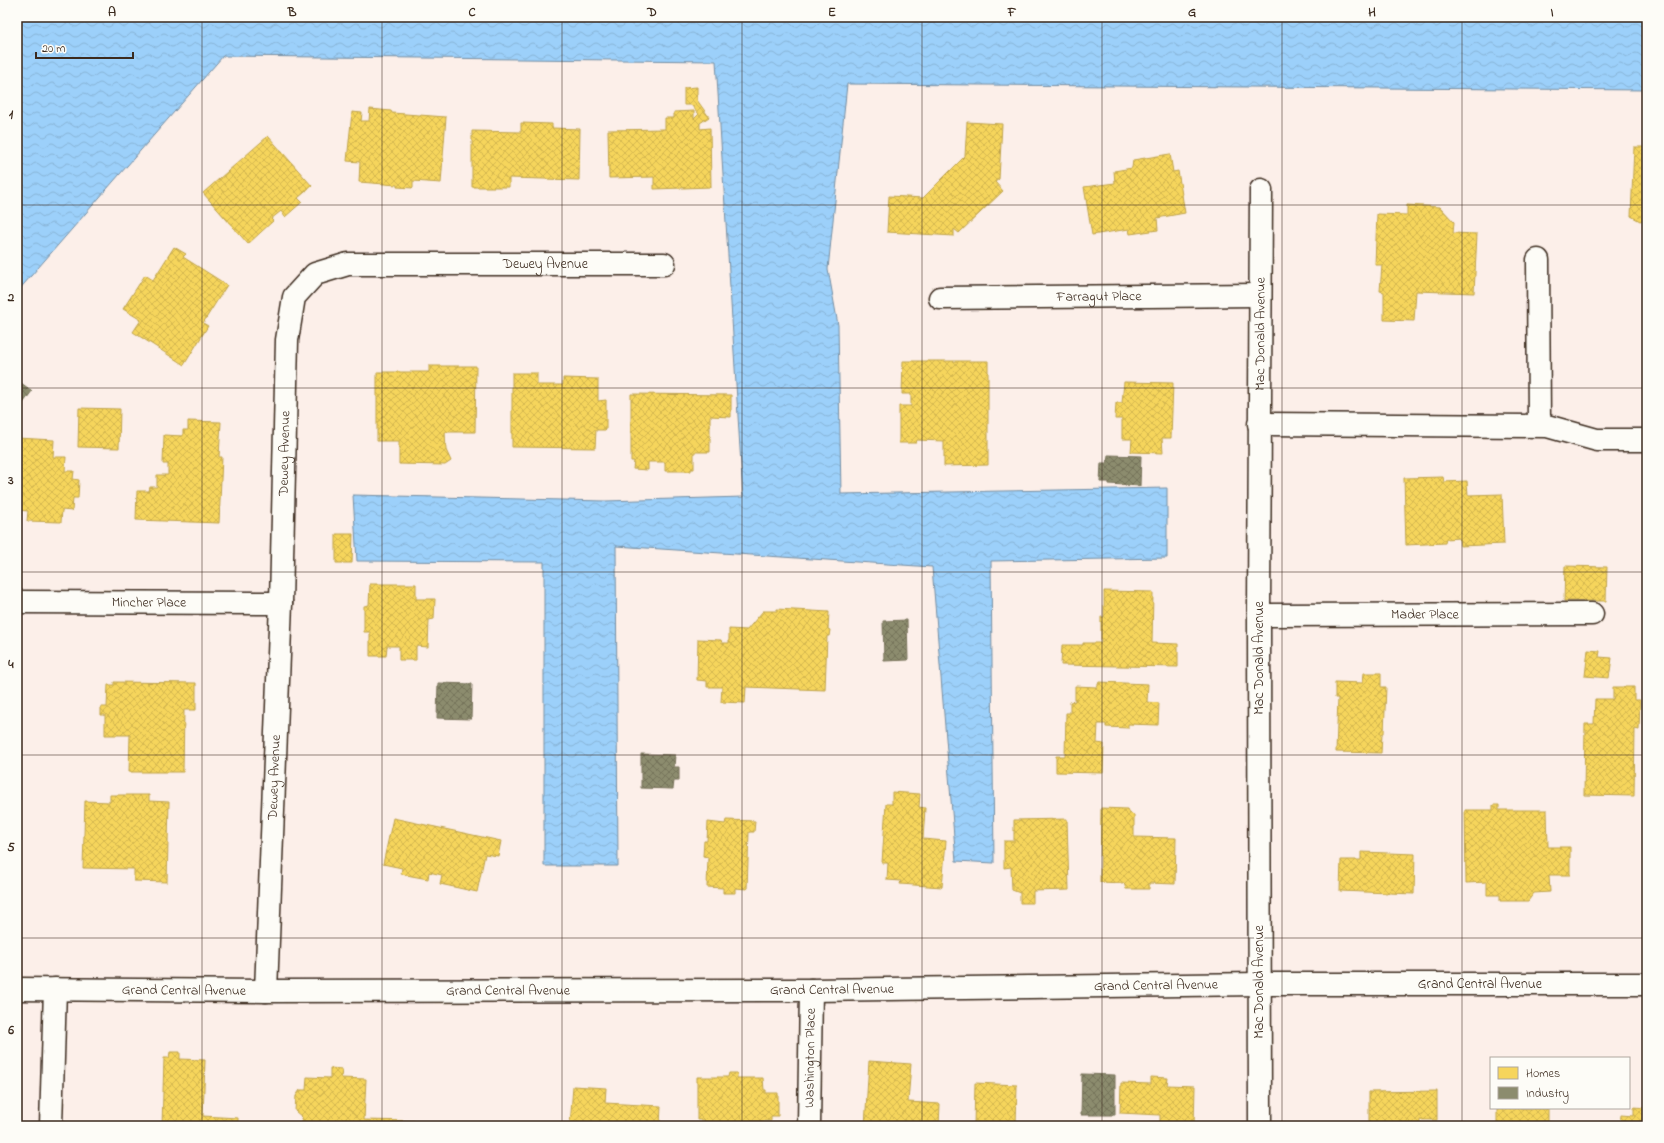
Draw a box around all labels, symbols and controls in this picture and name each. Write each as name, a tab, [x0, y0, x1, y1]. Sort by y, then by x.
text: A	[108, 3, 116, 22]
text: B	[287, 3, 297, 22]
text: C	[468, 3, 476, 22]
text: D	[646, 3, 657, 22]
text: E	[828, 3, 836, 22]
text: F	[1007, 3, 1017, 22]
text: G	[1188, 3, 1196, 22]
text: H	[1368, 3, 1376, 22]
text: I	[1550, 3, 1554, 22]
scale bar	[36, 34, 133, 60]
text: 20 m	[42, 40, 65, 58]
text: 1	[9, 105, 14, 124]
street label: Dewey Avenue	[502, 254, 589, 276]
street label: Mac Donald Avenue	[1250, 277, 1271, 391]
street label: Farragut Place	[1055, 286, 1142, 308]
text: 2	[7, 288, 15, 307]
street label: Dewey Avenue	[273, 410, 296, 497]
text: 3	[7, 471, 14, 490]
street label: Mincher Place	[112, 592, 187, 613]
street label: Mac Donald Avenue	[1249, 601, 1270, 715]
street label: Mader Place	[1391, 604, 1460, 625]
text: 4	[7, 655, 14, 674]
street label: Dewey Avenue	[262, 733, 286, 821]
text: 5	[7, 838, 15, 857]
street label: Mac Donald Avenue	[1249, 925, 1270, 1039]
street label: Grand Central Avenue	[1094, 974, 1219, 997]
street label: Grand Central Avenue	[1418, 974, 1543, 995]
street label: Grand Central Avenue	[770, 978, 895, 1001]
street label: Grand Central Avenue	[122, 979, 247, 1001]
street label: Grand Central Avenue	[446, 980, 571, 1001]
street label: Washington Place	[799, 1007, 821, 1108]
text: 6	[7, 1021, 14, 1040]
legend	[1490, 1057, 1630, 1109]
text: Homes	[1526, 1065, 1560, 1083]
text: Industry	[1526, 1085, 1569, 1104]

